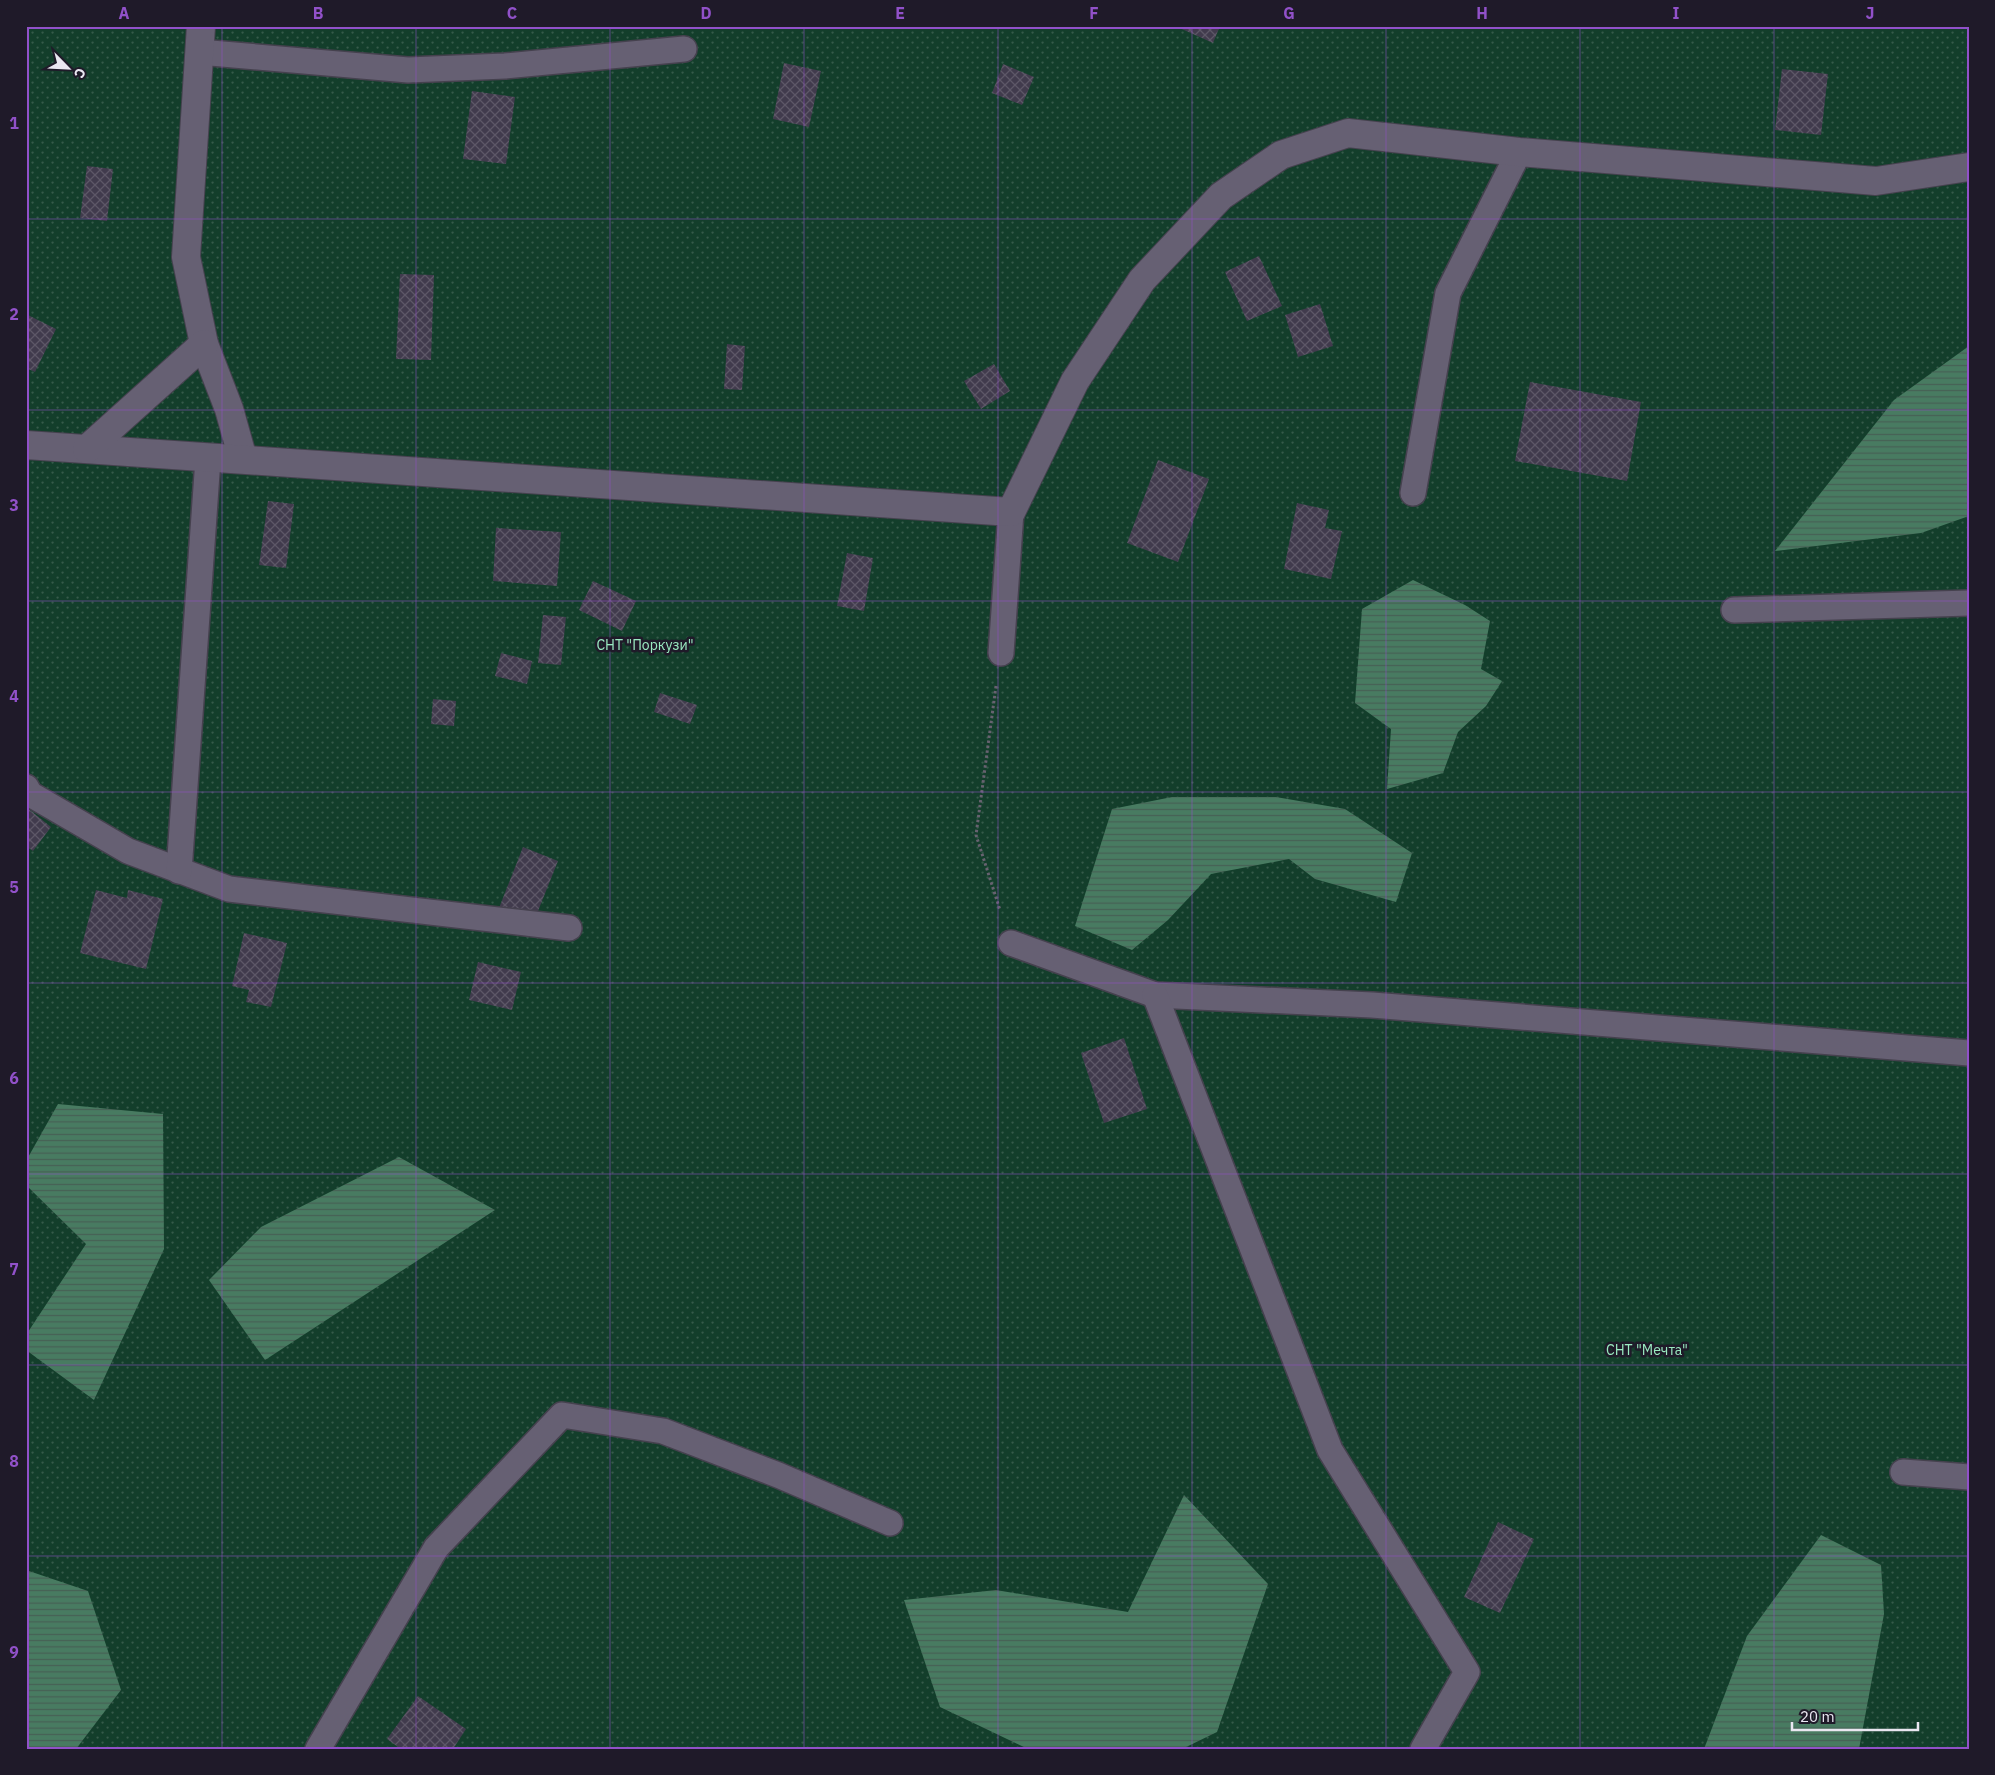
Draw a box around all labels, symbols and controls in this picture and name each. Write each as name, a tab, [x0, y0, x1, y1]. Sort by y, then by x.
text: A	[119, 3, 130, 23]
text: B	[313, 3, 324, 23]
text: C	[507, 3, 517, 23]
text: D	[700, 3, 712, 23]
text: E	[895, 3, 905, 23]
text: F	[1089, 3, 1099, 23]
text: G	[1283, 3, 1295, 23]
text: H	[1476, 3, 1488, 23]
text: I	[1673, 3, 1680, 23]
text: J	[1866, 3, 1874, 23]
north arrow	[42, 42, 92, 92]
text: С	[70, 65, 90, 81]
text: 1	[9, 113, 19, 133]
text: 2	[9, 304, 19, 324]
text: 3	[9, 495, 19, 515]
park label: СНТ "Поркузи"	[596, 636, 694, 654]
text: 4	[9, 686, 19, 706]
text: 5	[9, 877, 19, 897]
text: 6	[9, 1068, 19, 1088]
text: 7	[9, 1259, 19, 1279]
park label: СНТ "Мечта"	[1606, 1341, 1688, 1359]
text: 8	[9, 1451, 19, 1471]
text: 9	[9, 1642, 19, 1662]
scale bar	[1792, 1700, 1919, 1732]
text: 20 m	[1800, 1707, 1835, 1726]

